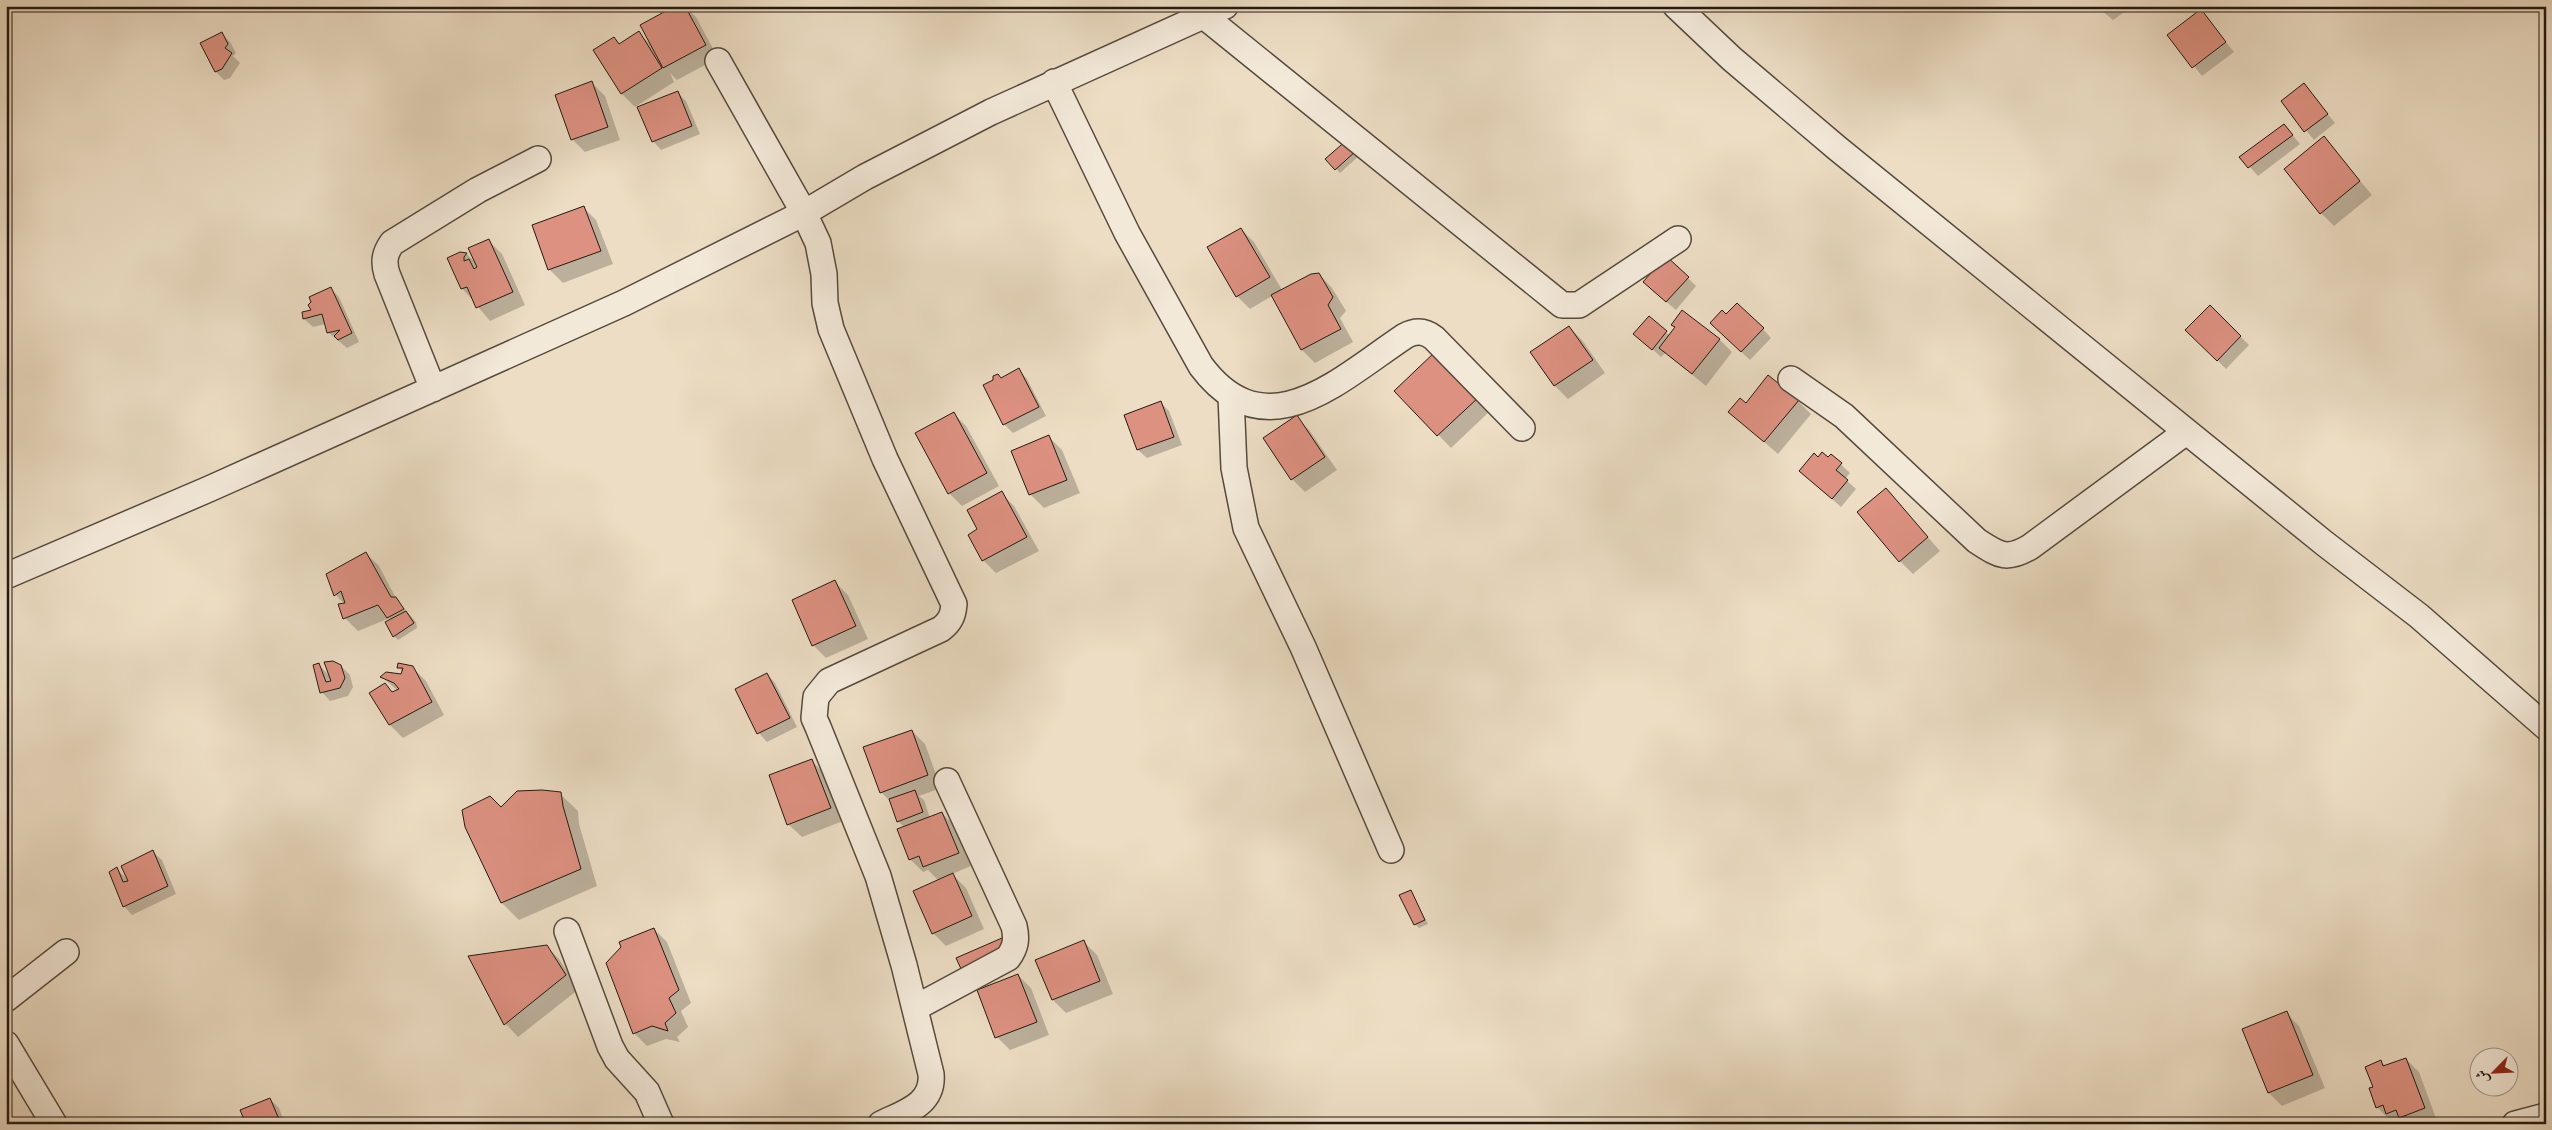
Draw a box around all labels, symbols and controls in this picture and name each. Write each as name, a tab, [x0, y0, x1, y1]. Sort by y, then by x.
north arrow	[2470, 1048, 2520, 1098]
text: ش	[2472, 1067, 2493, 1087]

